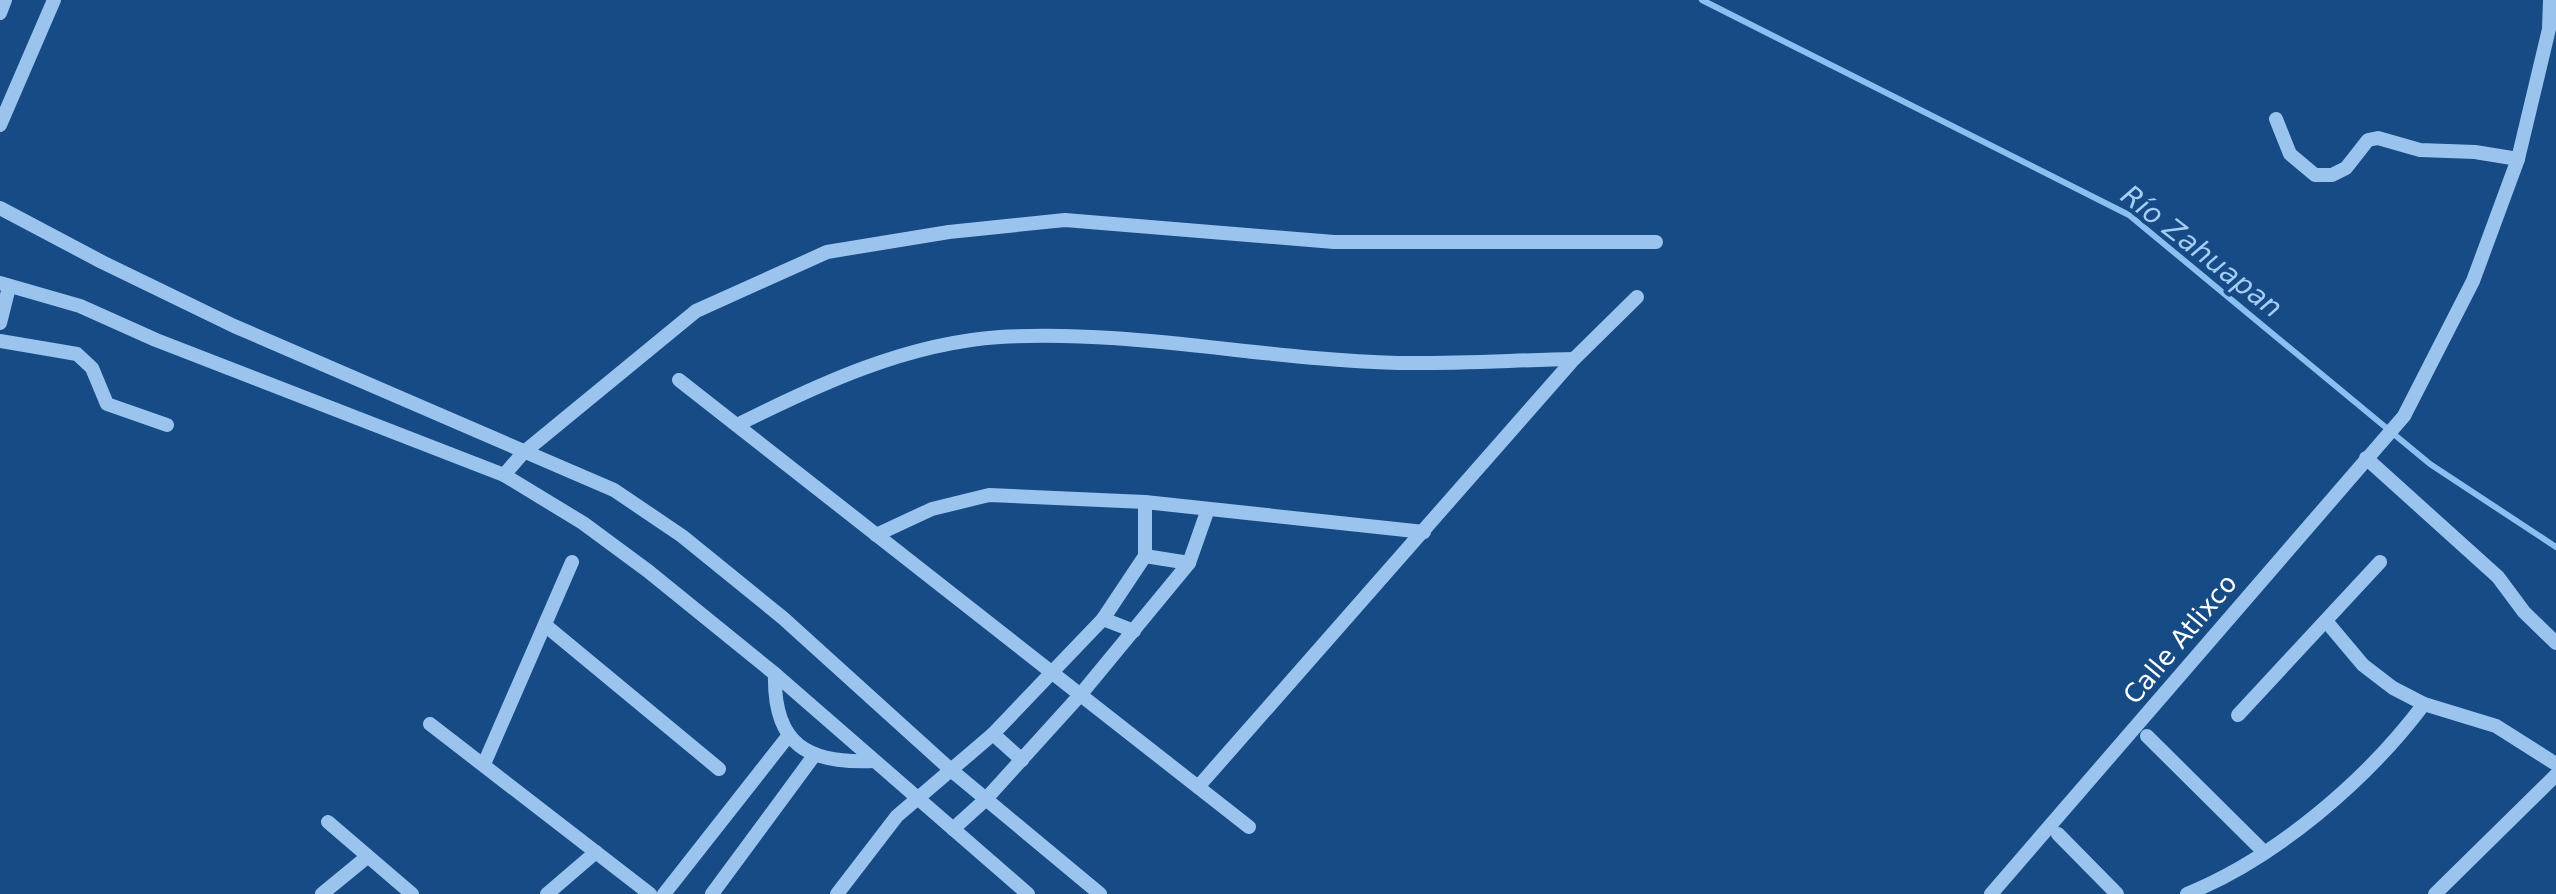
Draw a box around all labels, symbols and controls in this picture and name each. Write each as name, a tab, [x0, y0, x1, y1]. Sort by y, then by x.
water label: Río Zahuapan	[2115, 178, 2289, 324]
street label: Calle Atlixco	[2117, 568, 2243, 710]

